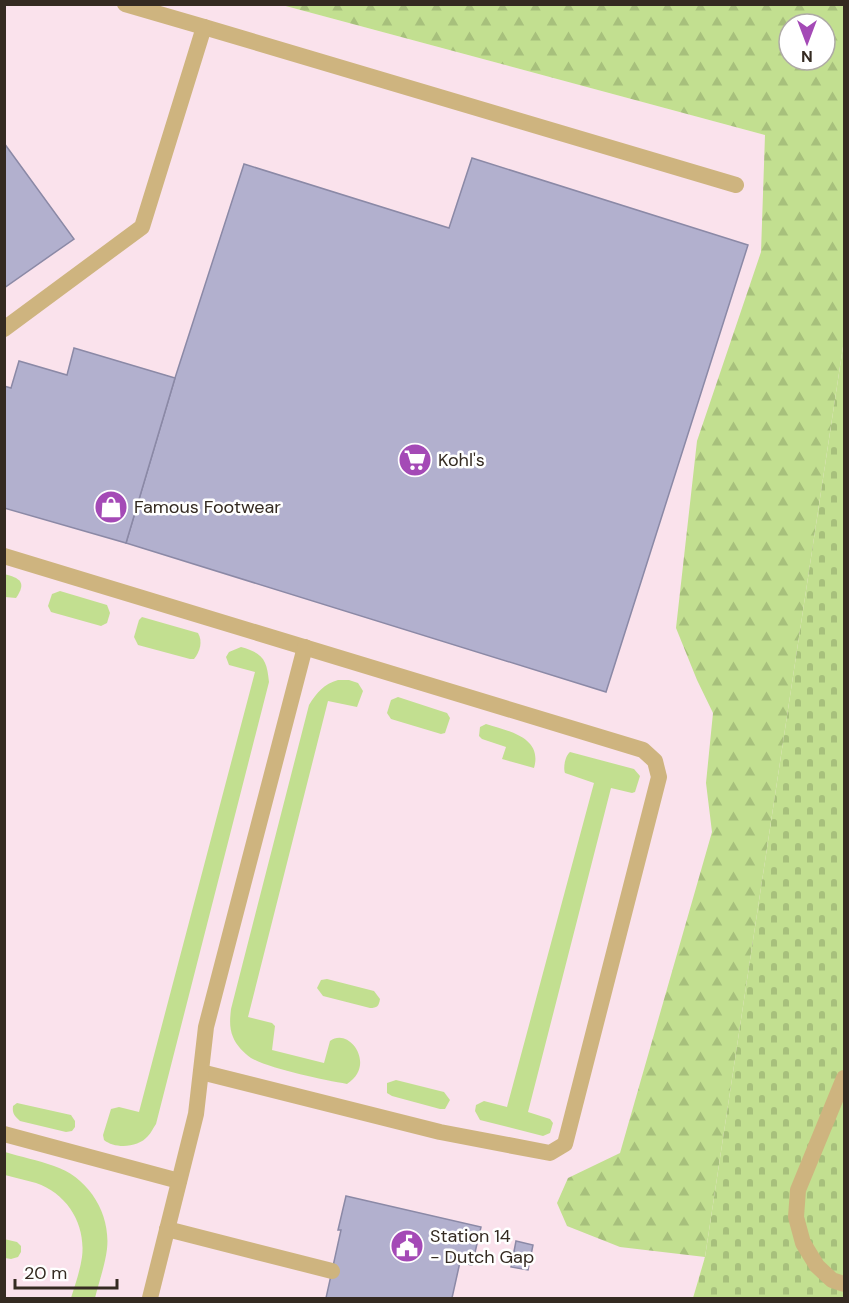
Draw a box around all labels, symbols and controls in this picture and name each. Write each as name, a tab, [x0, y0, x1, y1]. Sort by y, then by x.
north arrow	[777, 12, 837, 72]
text: N	[801, 46, 813, 67]
supermarket icon: Kohl's	[397, 442, 433, 478]
place label: Kohl's	[438, 448, 485, 472]
shop icon: Famous Footwear	[93, 489, 129, 525]
place label: Famous Footwear	[134, 495, 281, 519]
place label: Station 14 - Dutch Gap	[430, 1224, 534, 1269]
public building icon: Station 14 - Dutch Gap	[389, 1228, 425, 1264]
scale bar	[15, 1252, 117, 1290]
text: 20 m	[24, 1261, 67, 1285]

